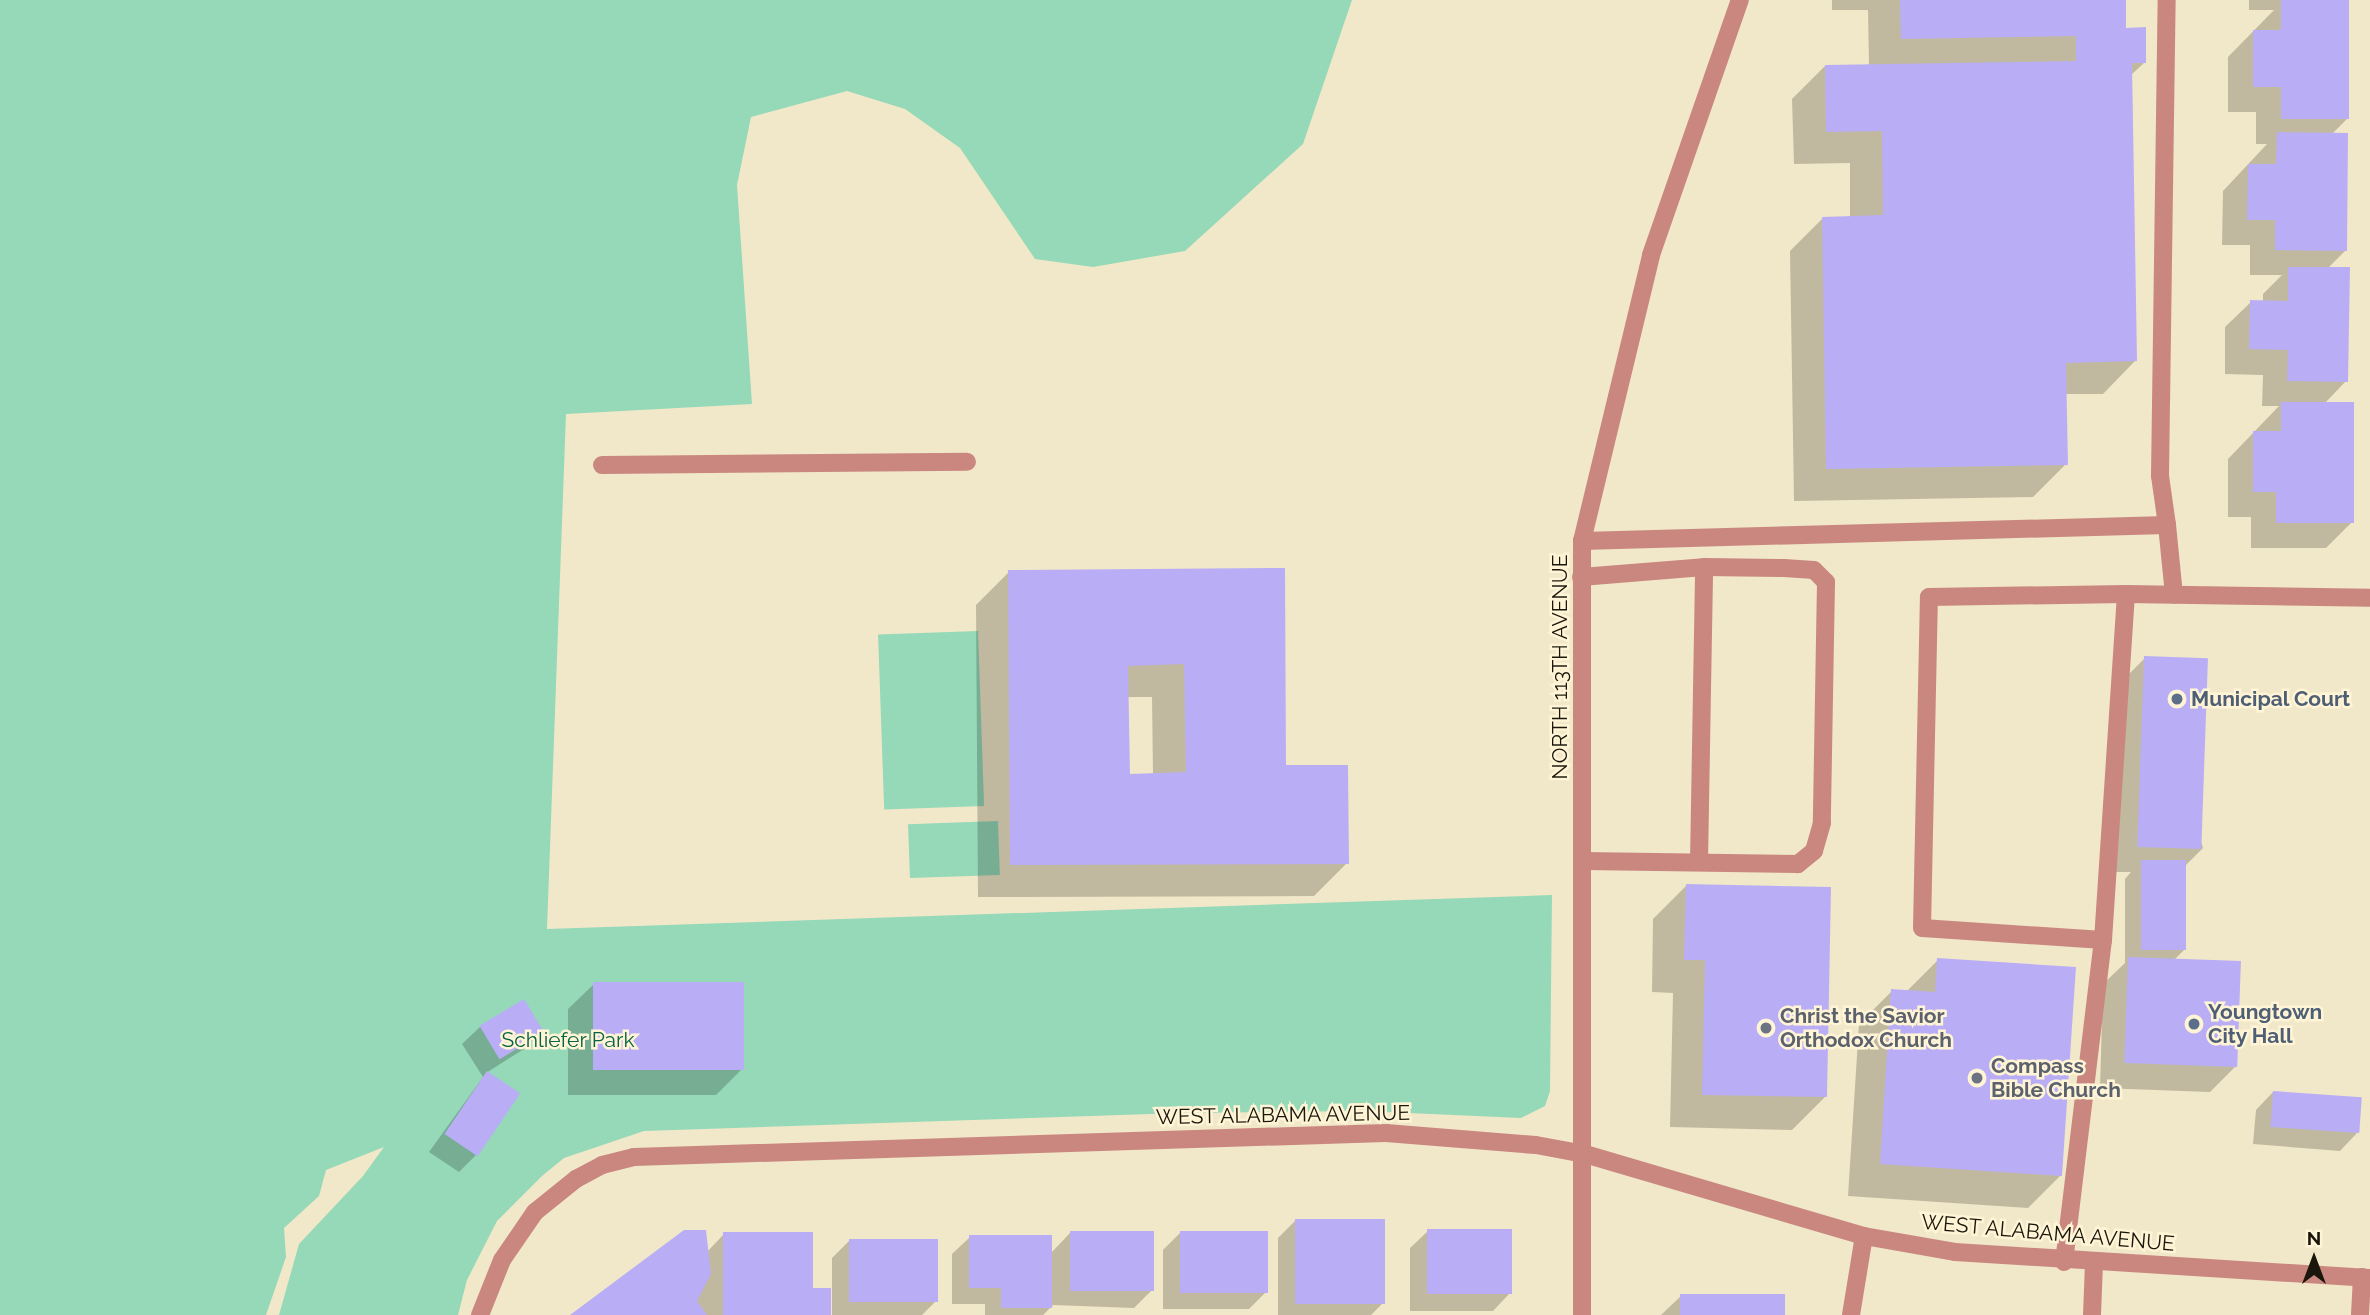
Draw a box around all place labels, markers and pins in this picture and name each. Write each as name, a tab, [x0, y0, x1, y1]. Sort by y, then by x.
place label: Municipal Court	[2191, 686, 2351, 712]
marker: Municipal Court	[2169, 691, 2185, 707]
place label: Youngtown City Hall	[2208, 999, 2322, 1049]
place label: Christ the Savior Orthodox Church	[1780, 1003, 1952, 1053]
marker: Youngtown City Hall	[2186, 1016, 2202, 1032]
marker: Christ the Savior Orthodox Church	[1758, 1020, 1774, 1036]
place label: Compass Bible Church	[1991, 1053, 2121, 1103]
marker: Compass Bible Church	[1969, 1070, 1985, 1086]

